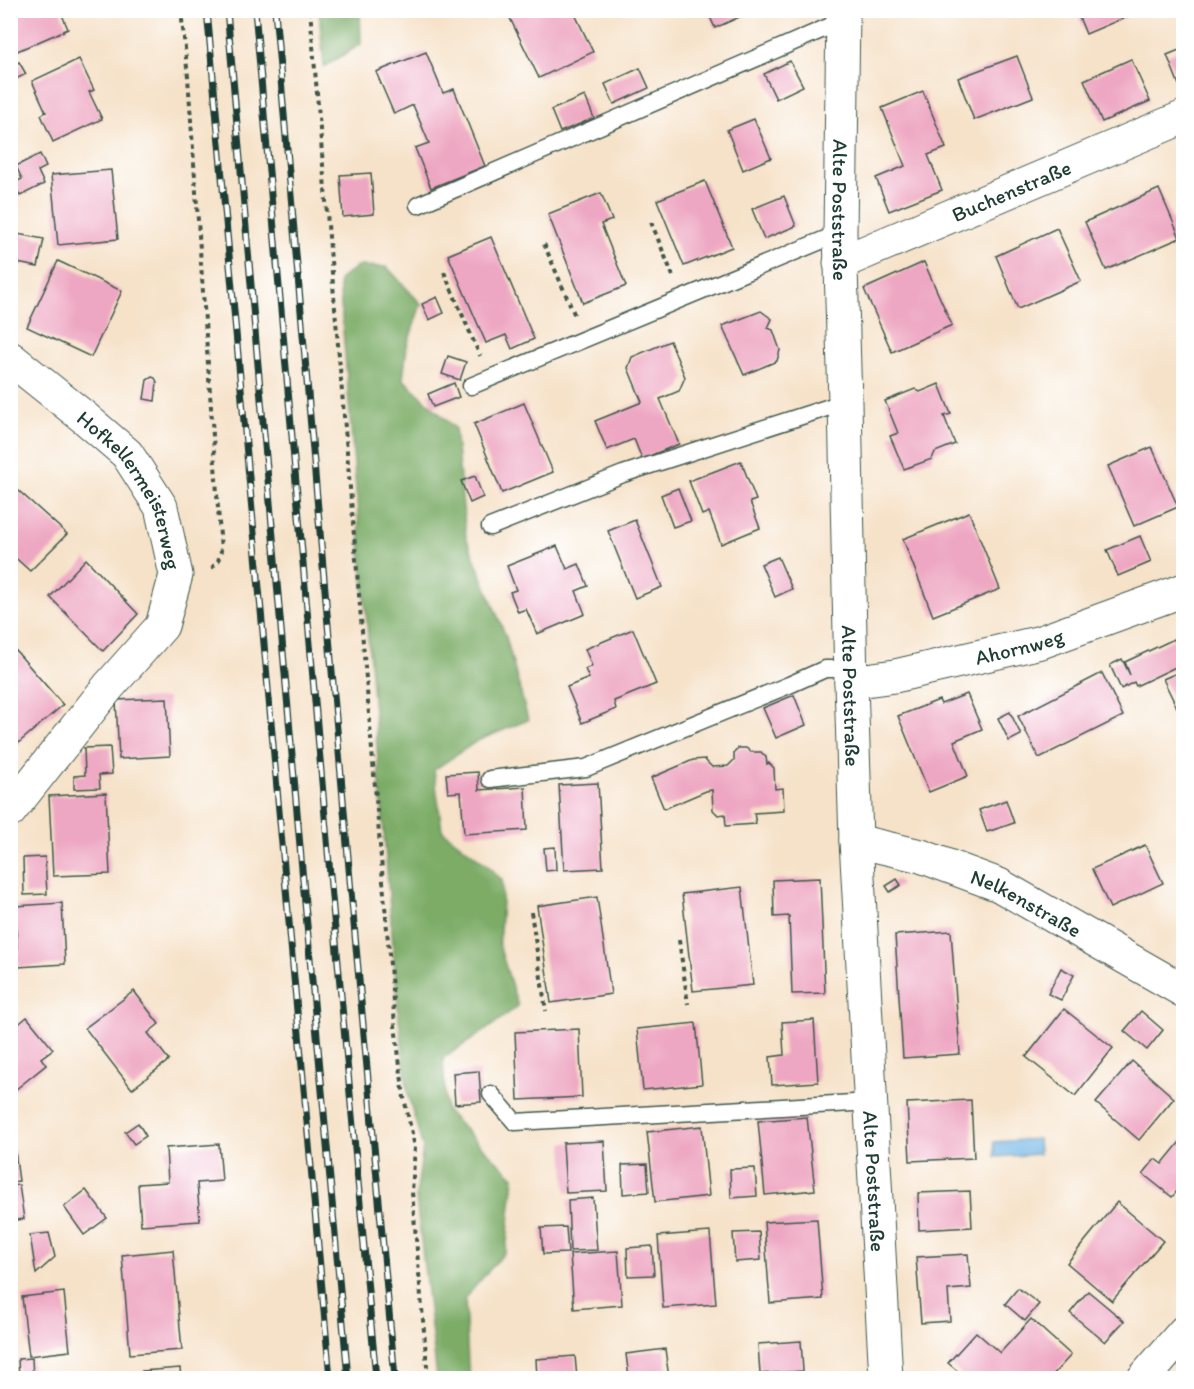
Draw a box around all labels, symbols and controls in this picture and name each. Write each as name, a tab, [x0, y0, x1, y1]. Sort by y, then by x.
street label: Alte Poststraße	[827, 139, 854, 281]
street label: Buchenstraße	[948, 154, 1075, 227]
street label: Hofkellermeisterweg	[72, 405, 187, 572]
street label: Ahornweg	[972, 622, 1067, 669]
street label: Alte Poststraße	[837, 625, 866, 767]
street label: Nelkenstraße	[967, 863, 1086, 942]
street label: Alte Poststraße	[859, 1110, 891, 1253]

